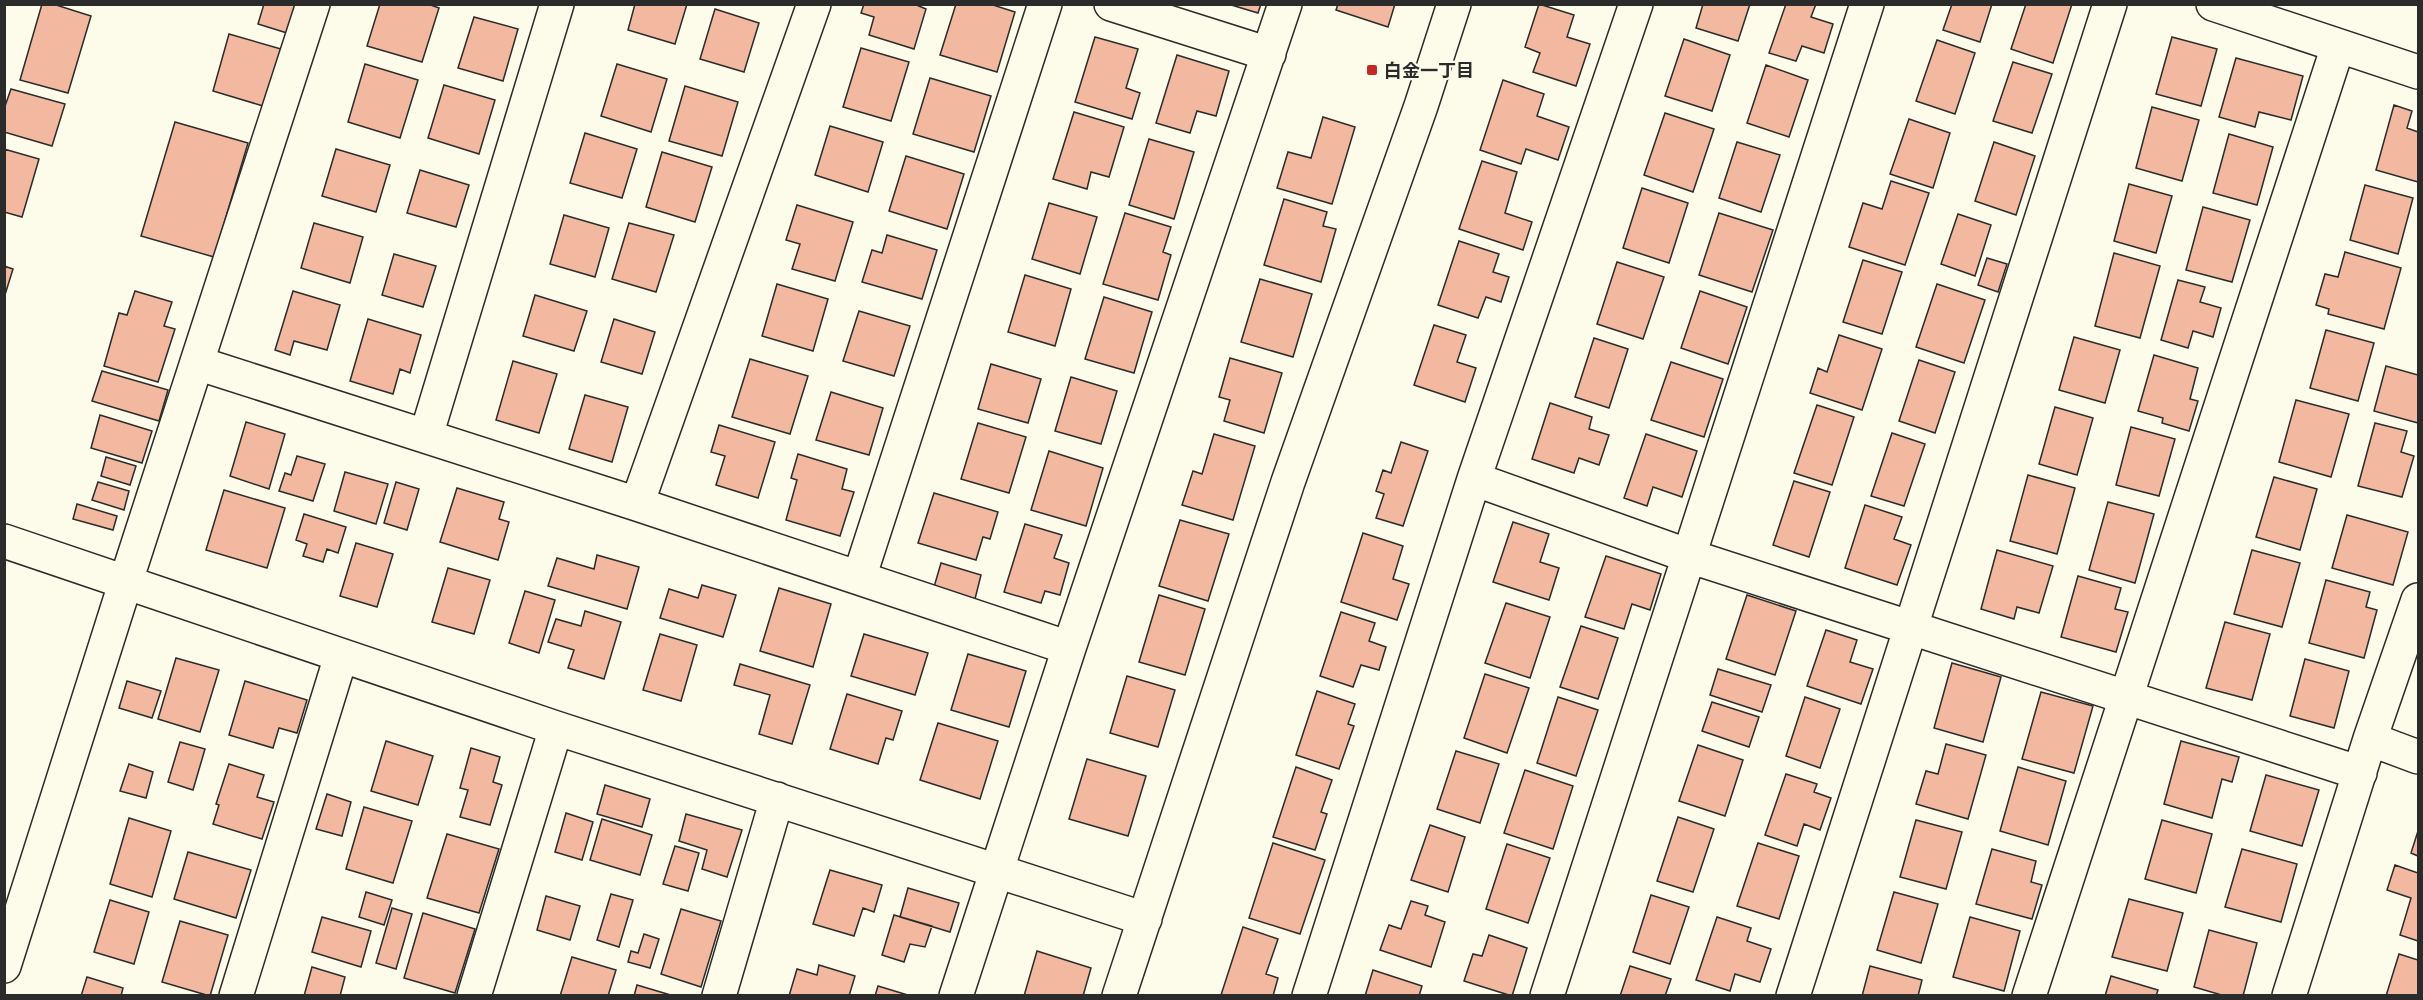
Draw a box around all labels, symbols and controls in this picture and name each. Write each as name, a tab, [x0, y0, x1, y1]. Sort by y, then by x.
place label: 白金一丁目	[1384, 59, 1474, 82]
marker: 白金一丁目	[1365, 63, 1379, 77]

